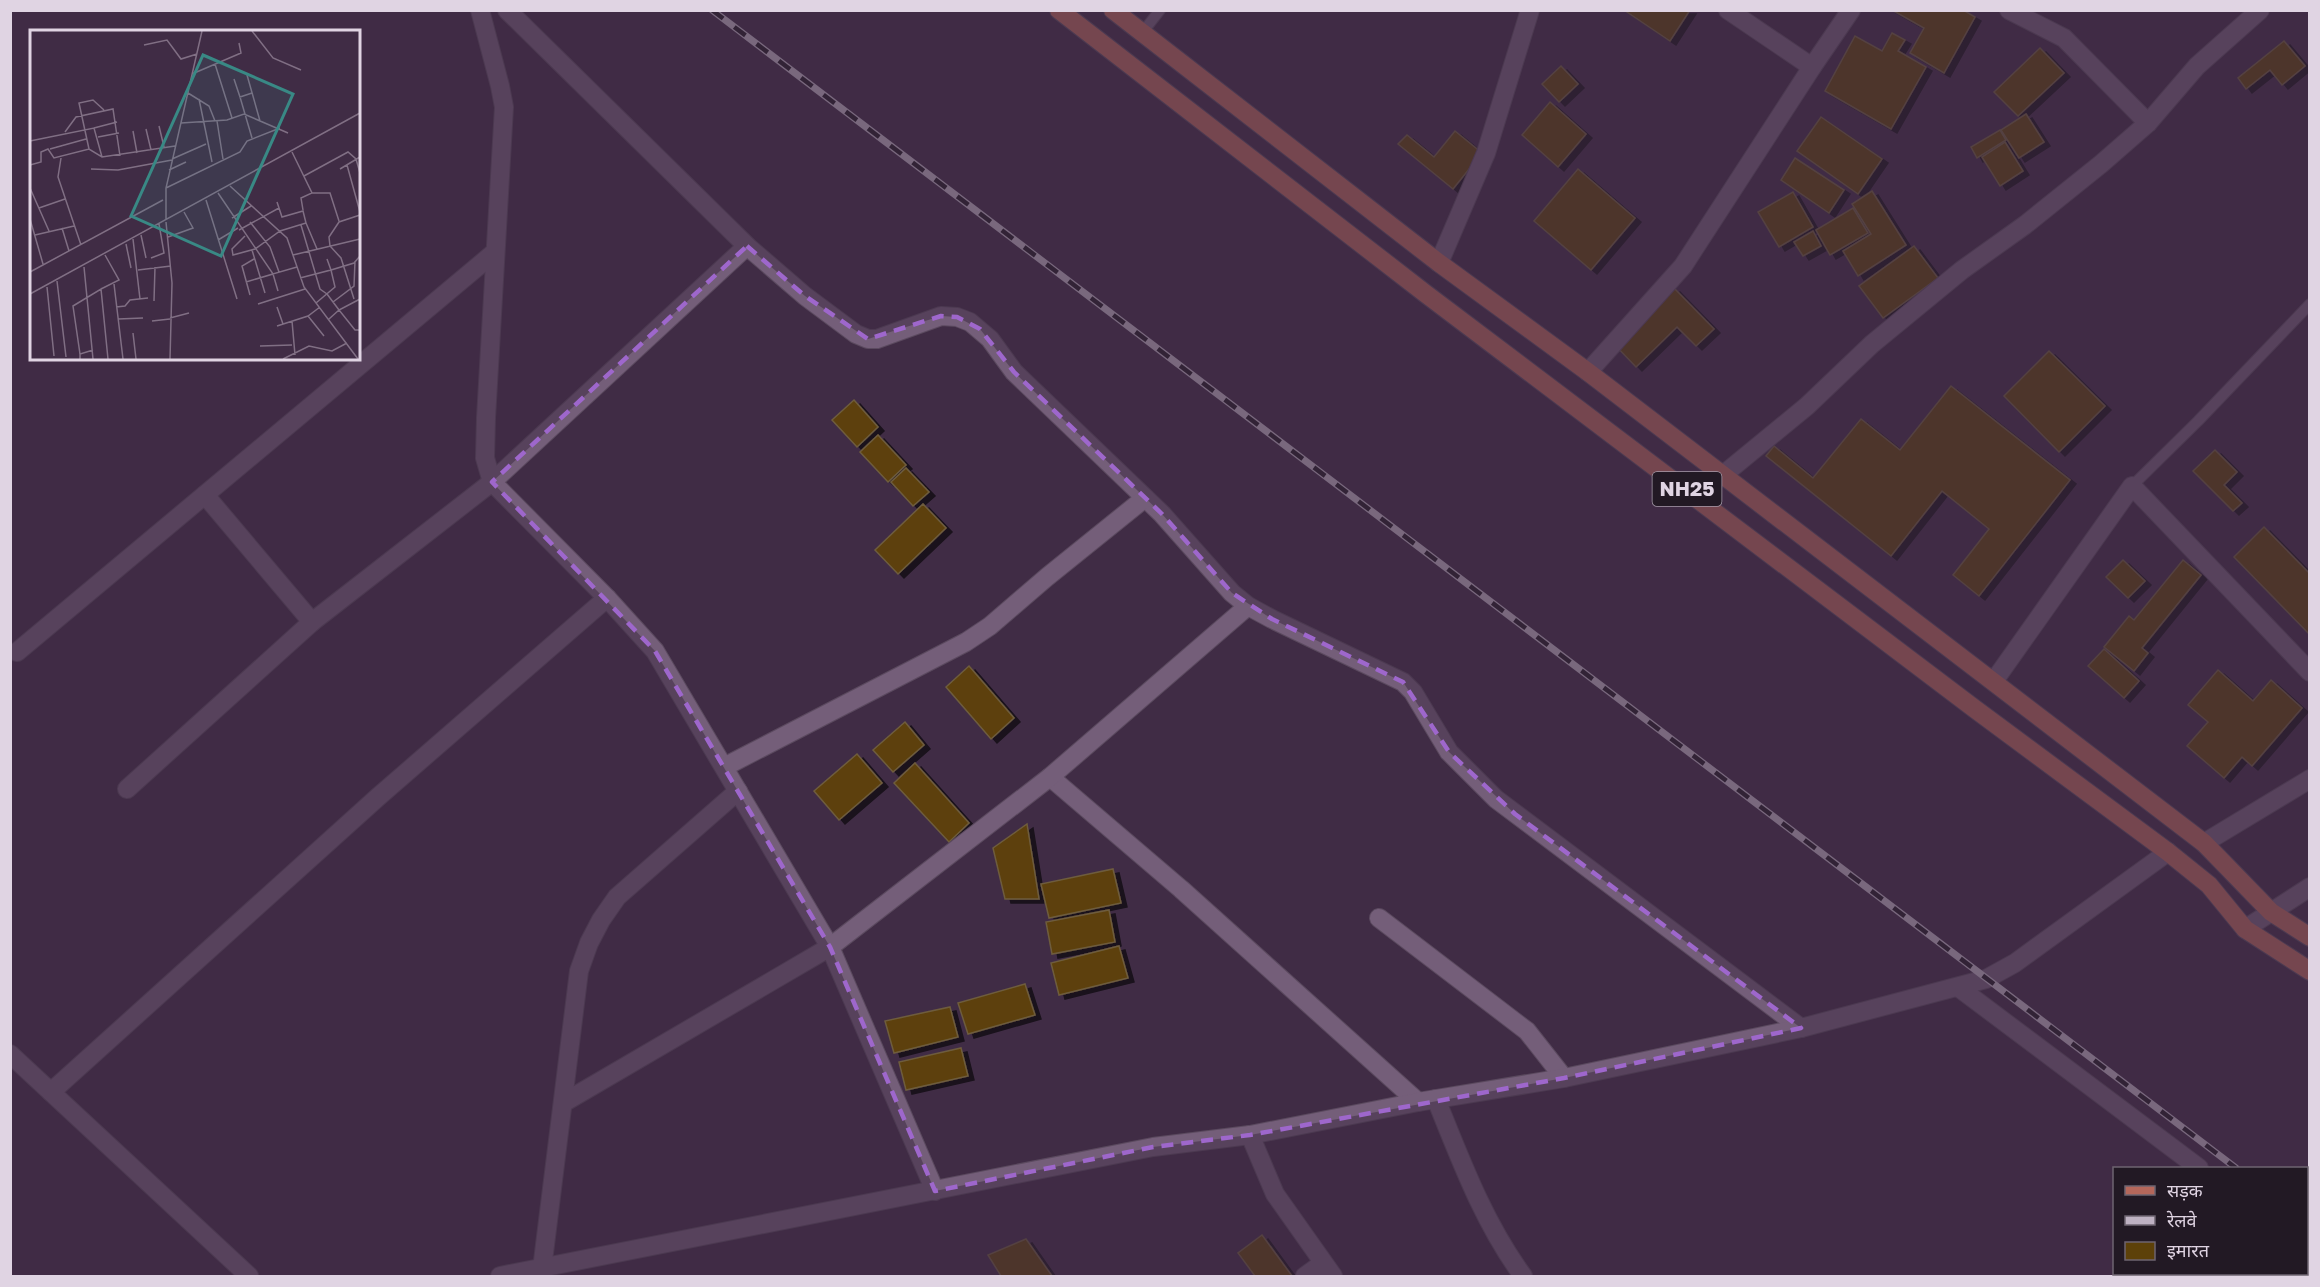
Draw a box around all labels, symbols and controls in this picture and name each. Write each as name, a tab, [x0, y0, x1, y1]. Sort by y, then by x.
inset map	[30, 30, 360, 360]
road number: NH25	[1652, 472, 1722, 506]
legend	[2113, 1167, 2308, 1275]
text: सड़क	[2167, 1179, 2204, 1201]
text: रेलवे	[2166, 1209, 2198, 1231]
text: इमारत	[2167, 1239, 2210, 1261]

